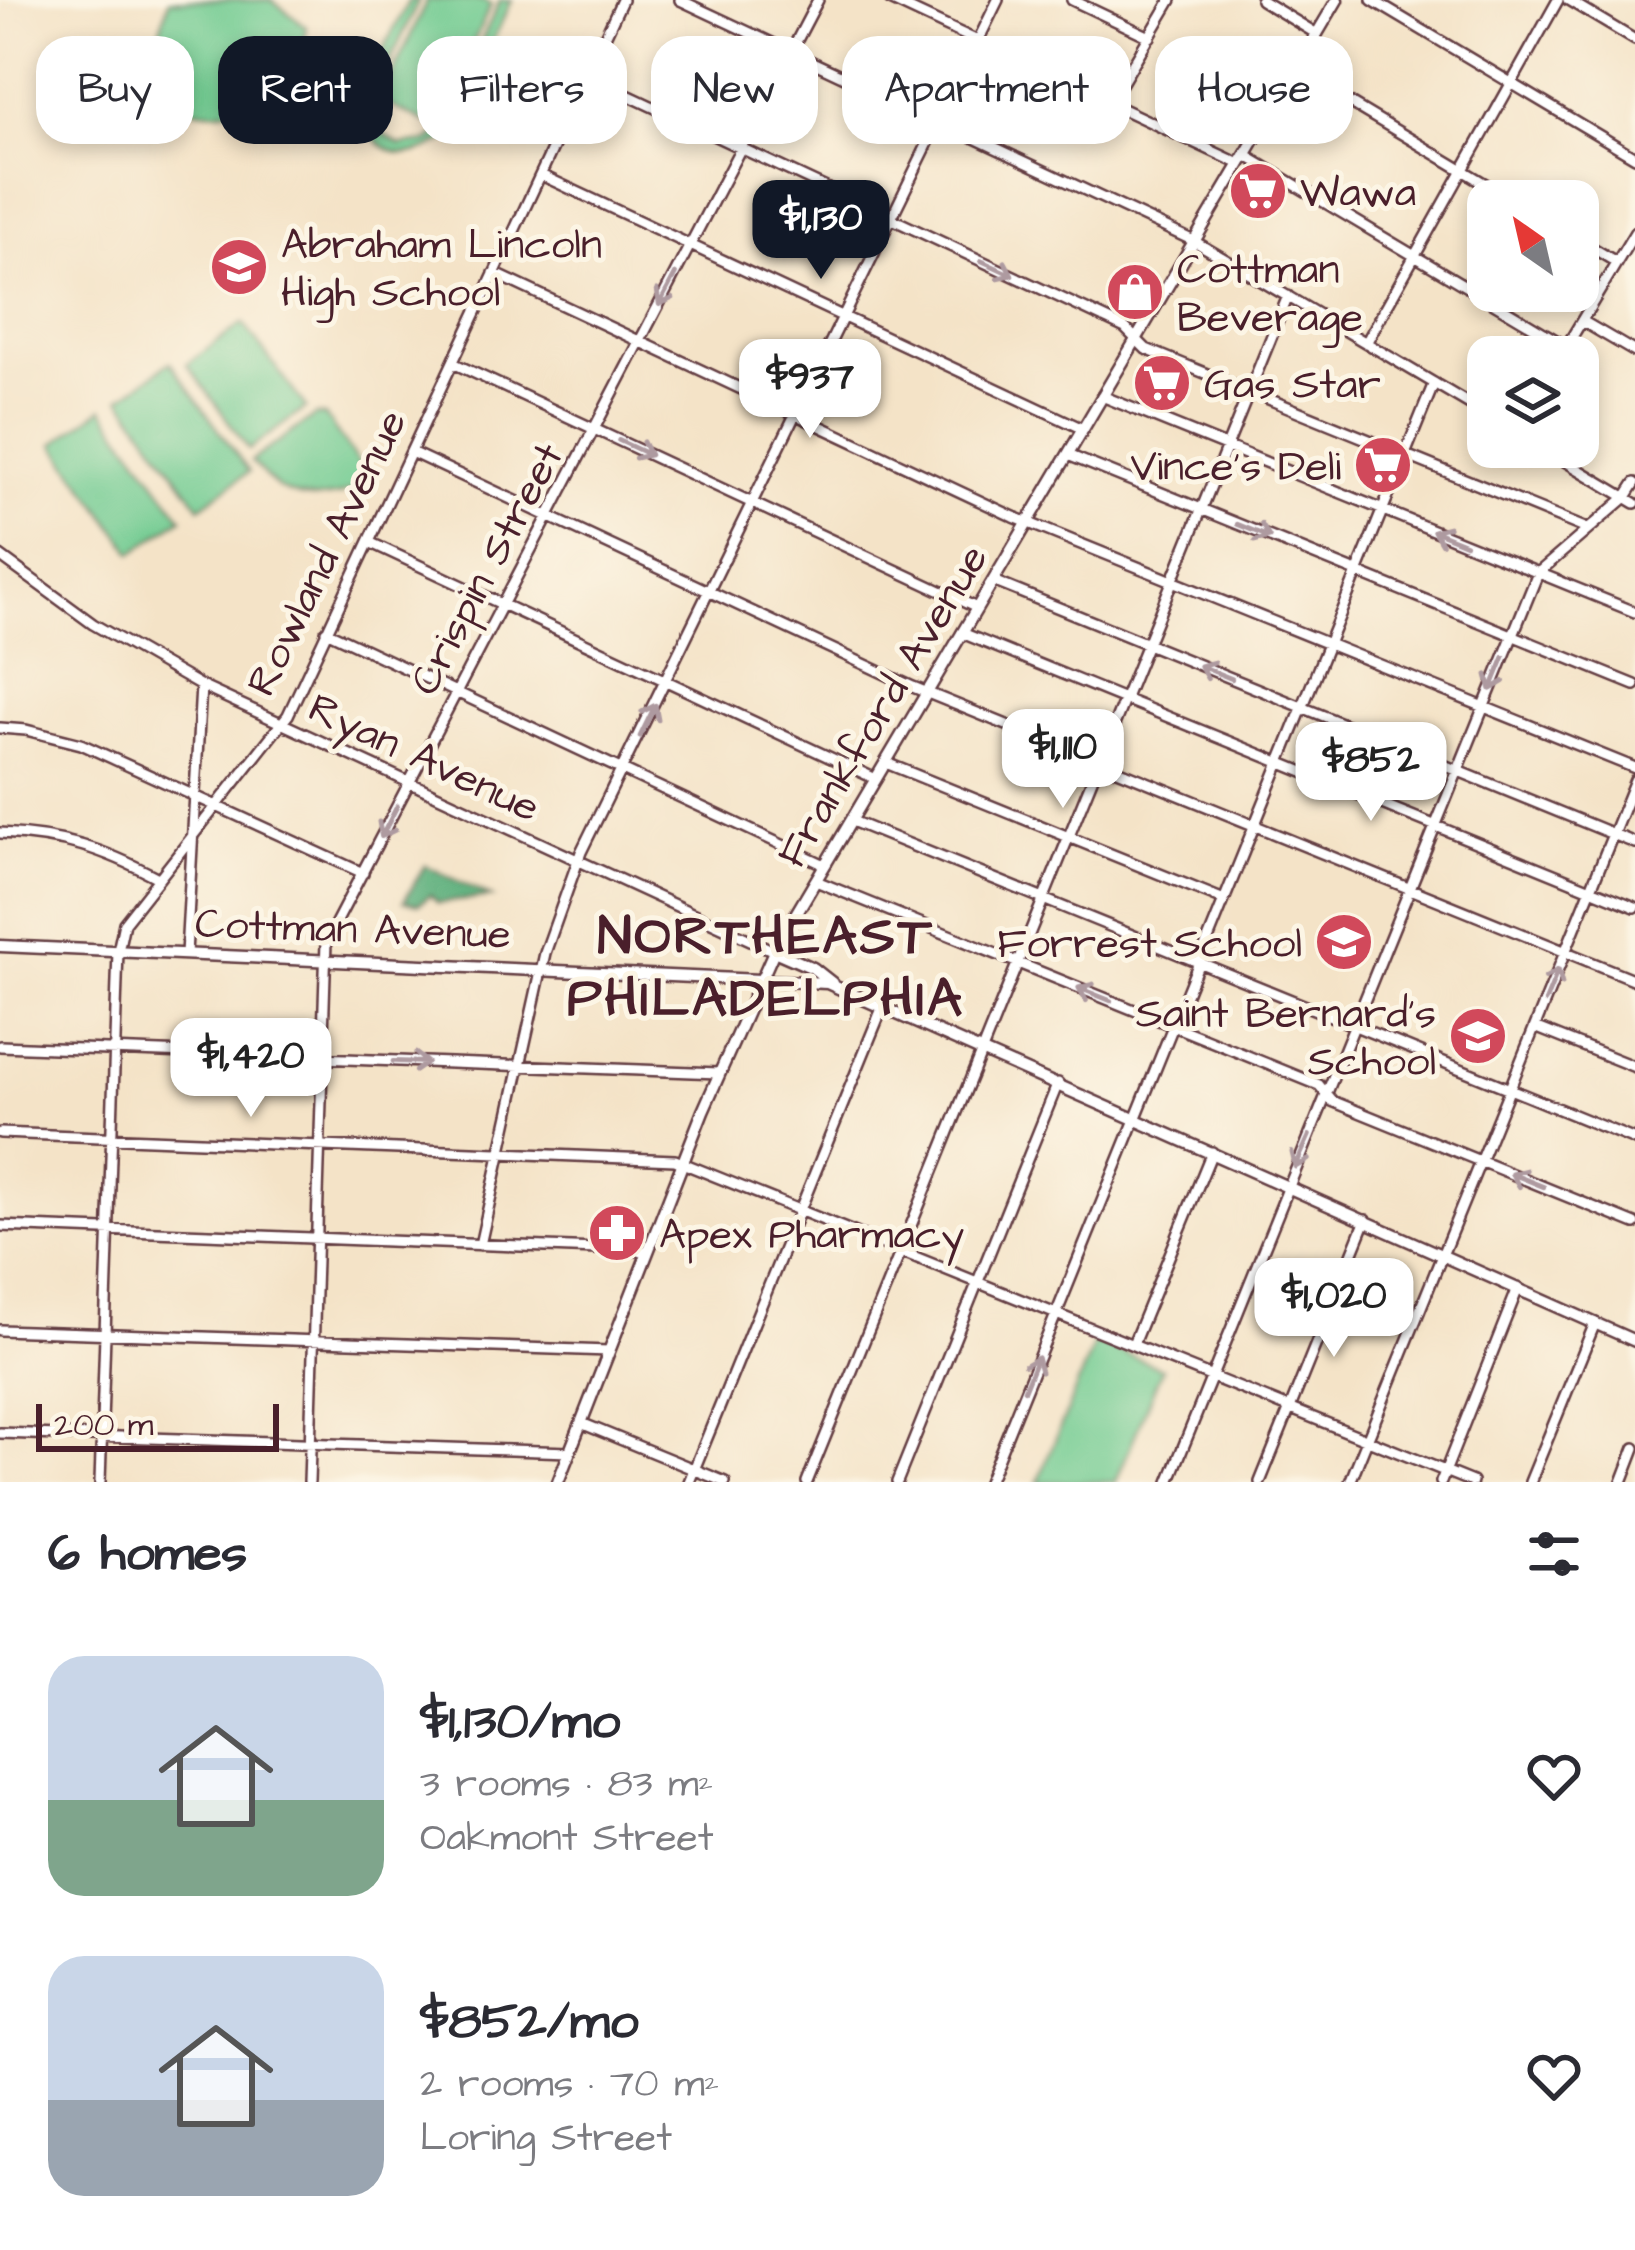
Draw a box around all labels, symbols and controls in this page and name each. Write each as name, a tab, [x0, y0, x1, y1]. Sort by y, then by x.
chip: Buy	[36, 36, 194, 144]
chip: Rent	[218, 36, 393, 144]
chip: Filters	[417, 36, 627, 144]
chip: New	[651, 36, 818, 144]
chip: Apartment	[842, 36, 1131, 144]
chip: House	[1155, 36, 1353, 144]
supermarket icon: Wawa	[1227, 160, 1289, 222]
place label: Wawa	[1300, 165, 1416, 223]
pin: $1,130	[723, 180, 919, 282]
north arrow	[1467, 180, 1599, 312]
map controls	[1467, 180, 1599, 468]
text: $1,130	[779, 192, 863, 246]
place label: Abraham Lincoln High School	[281, 217, 602, 323]
school or university icon: Abraham Lincoln High School	[208, 236, 270, 298]
place label: Cottman Beverage	[1177, 242, 1363, 348]
one-way arrow	[978, 258, 1014, 280]
shop icon: Cottman Beverage	[1104, 261, 1166, 323]
one-way arrow	[655, 272, 678, 307]
button: layers	[1467, 336, 1599, 468]
pin: $937	[739, 339, 881, 441]
text: $937	[766, 351, 854, 405]
supermarket icon: Gas Star	[1131, 352, 1193, 414]
place label: Gas Star	[1204, 357, 1381, 415]
street label: Rowland Avenue	[233, 401, 422, 706]
street label: Crispin Street	[397, 433, 578, 706]
supermarket icon: Vince's Deli	[1352, 434, 1414, 496]
one-way arrow	[616, 438, 652, 460]
place label: Vince's Deli	[1130, 439, 1341, 497]
one-way arrow	[1234, 521, 1271, 543]
one-way arrow	[1431, 525, 1468, 546]
street label: Frankford Avenue	[764, 534, 1003, 879]
one-way arrow	[1485, 655, 1506, 692]
one-way arrow	[1198, 660, 1235, 681]
street label: Ryan Avenue	[298, 680, 549, 838]
one-way arrow	[638, 702, 660, 738]
pin: $1,110	[965, 709, 1161, 811]
text: $1,110	[1029, 721, 1097, 775]
pin: $852	[1300, 722, 1442, 824]
text: $852	[1323, 734, 1419, 788]
one-way arrow	[377, 804, 400, 839]
street label: Cottman Avenue	[194, 896, 512, 964]
district label: NORTHEAST PHILADELPHIA	[567, 900, 965, 1037]
school or university icon: Forrest School	[1313, 911, 1375, 973]
place label: Forrest School	[997, 916, 1302, 974]
one-way arrow	[1543, 967, 1564, 1004]
one-way arrow	[1076, 982, 1113, 1003]
place label: Saint Bernard's School	[1136, 986, 1436, 1092]
school or university icon: Saint Bernard's School	[1447, 1005, 1509, 1067]
pin: $1,420	[153, 1018, 349, 1120]
text: $1,420	[197, 1030, 305, 1084]
one-way arrow	[391, 1051, 430, 1074]
one-way arrow	[1290, 1133, 1312, 1169]
one-way arrow	[1509, 1168, 1546, 1189]
pharmacy icon: Apex Pharmacy	[586, 1202, 648, 1264]
place label: Apex Pharmacy	[659, 1207, 964, 1266]
pin: $1,020	[1236, 1258, 1432, 1360]
text: $1,020	[1281, 1270, 1387, 1324]
one-way arrow	[1022, 1356, 1044, 1393]
scale bar	[36, 1398, 279, 1451]
text: 200 m	[54, 1402, 153, 1448]
text: 6 homes	[48, 1519, 247, 1590]
icon: filters	[1521, 1521, 1587, 1587]
text: $1,130/mo	[420, 1687, 620, 1758]
icon: home	[144, 1704, 288, 1848]
icon: heart	[1521, 1743, 1587, 1809]
text: 3 rooms · 83 m²	[420, 1758, 713, 1812]
text: Oakmont Street	[420, 1812, 713, 1866]
text: $852/mo	[420, 1987, 638, 2058]
icon: home	[144, 2004, 288, 2148]
icon: heart	[1521, 2043, 1587, 2109]
text: 2 rooms · 70 m²	[420, 2058, 719, 2112]
text: Loring Street	[420, 2112, 672, 2166]

